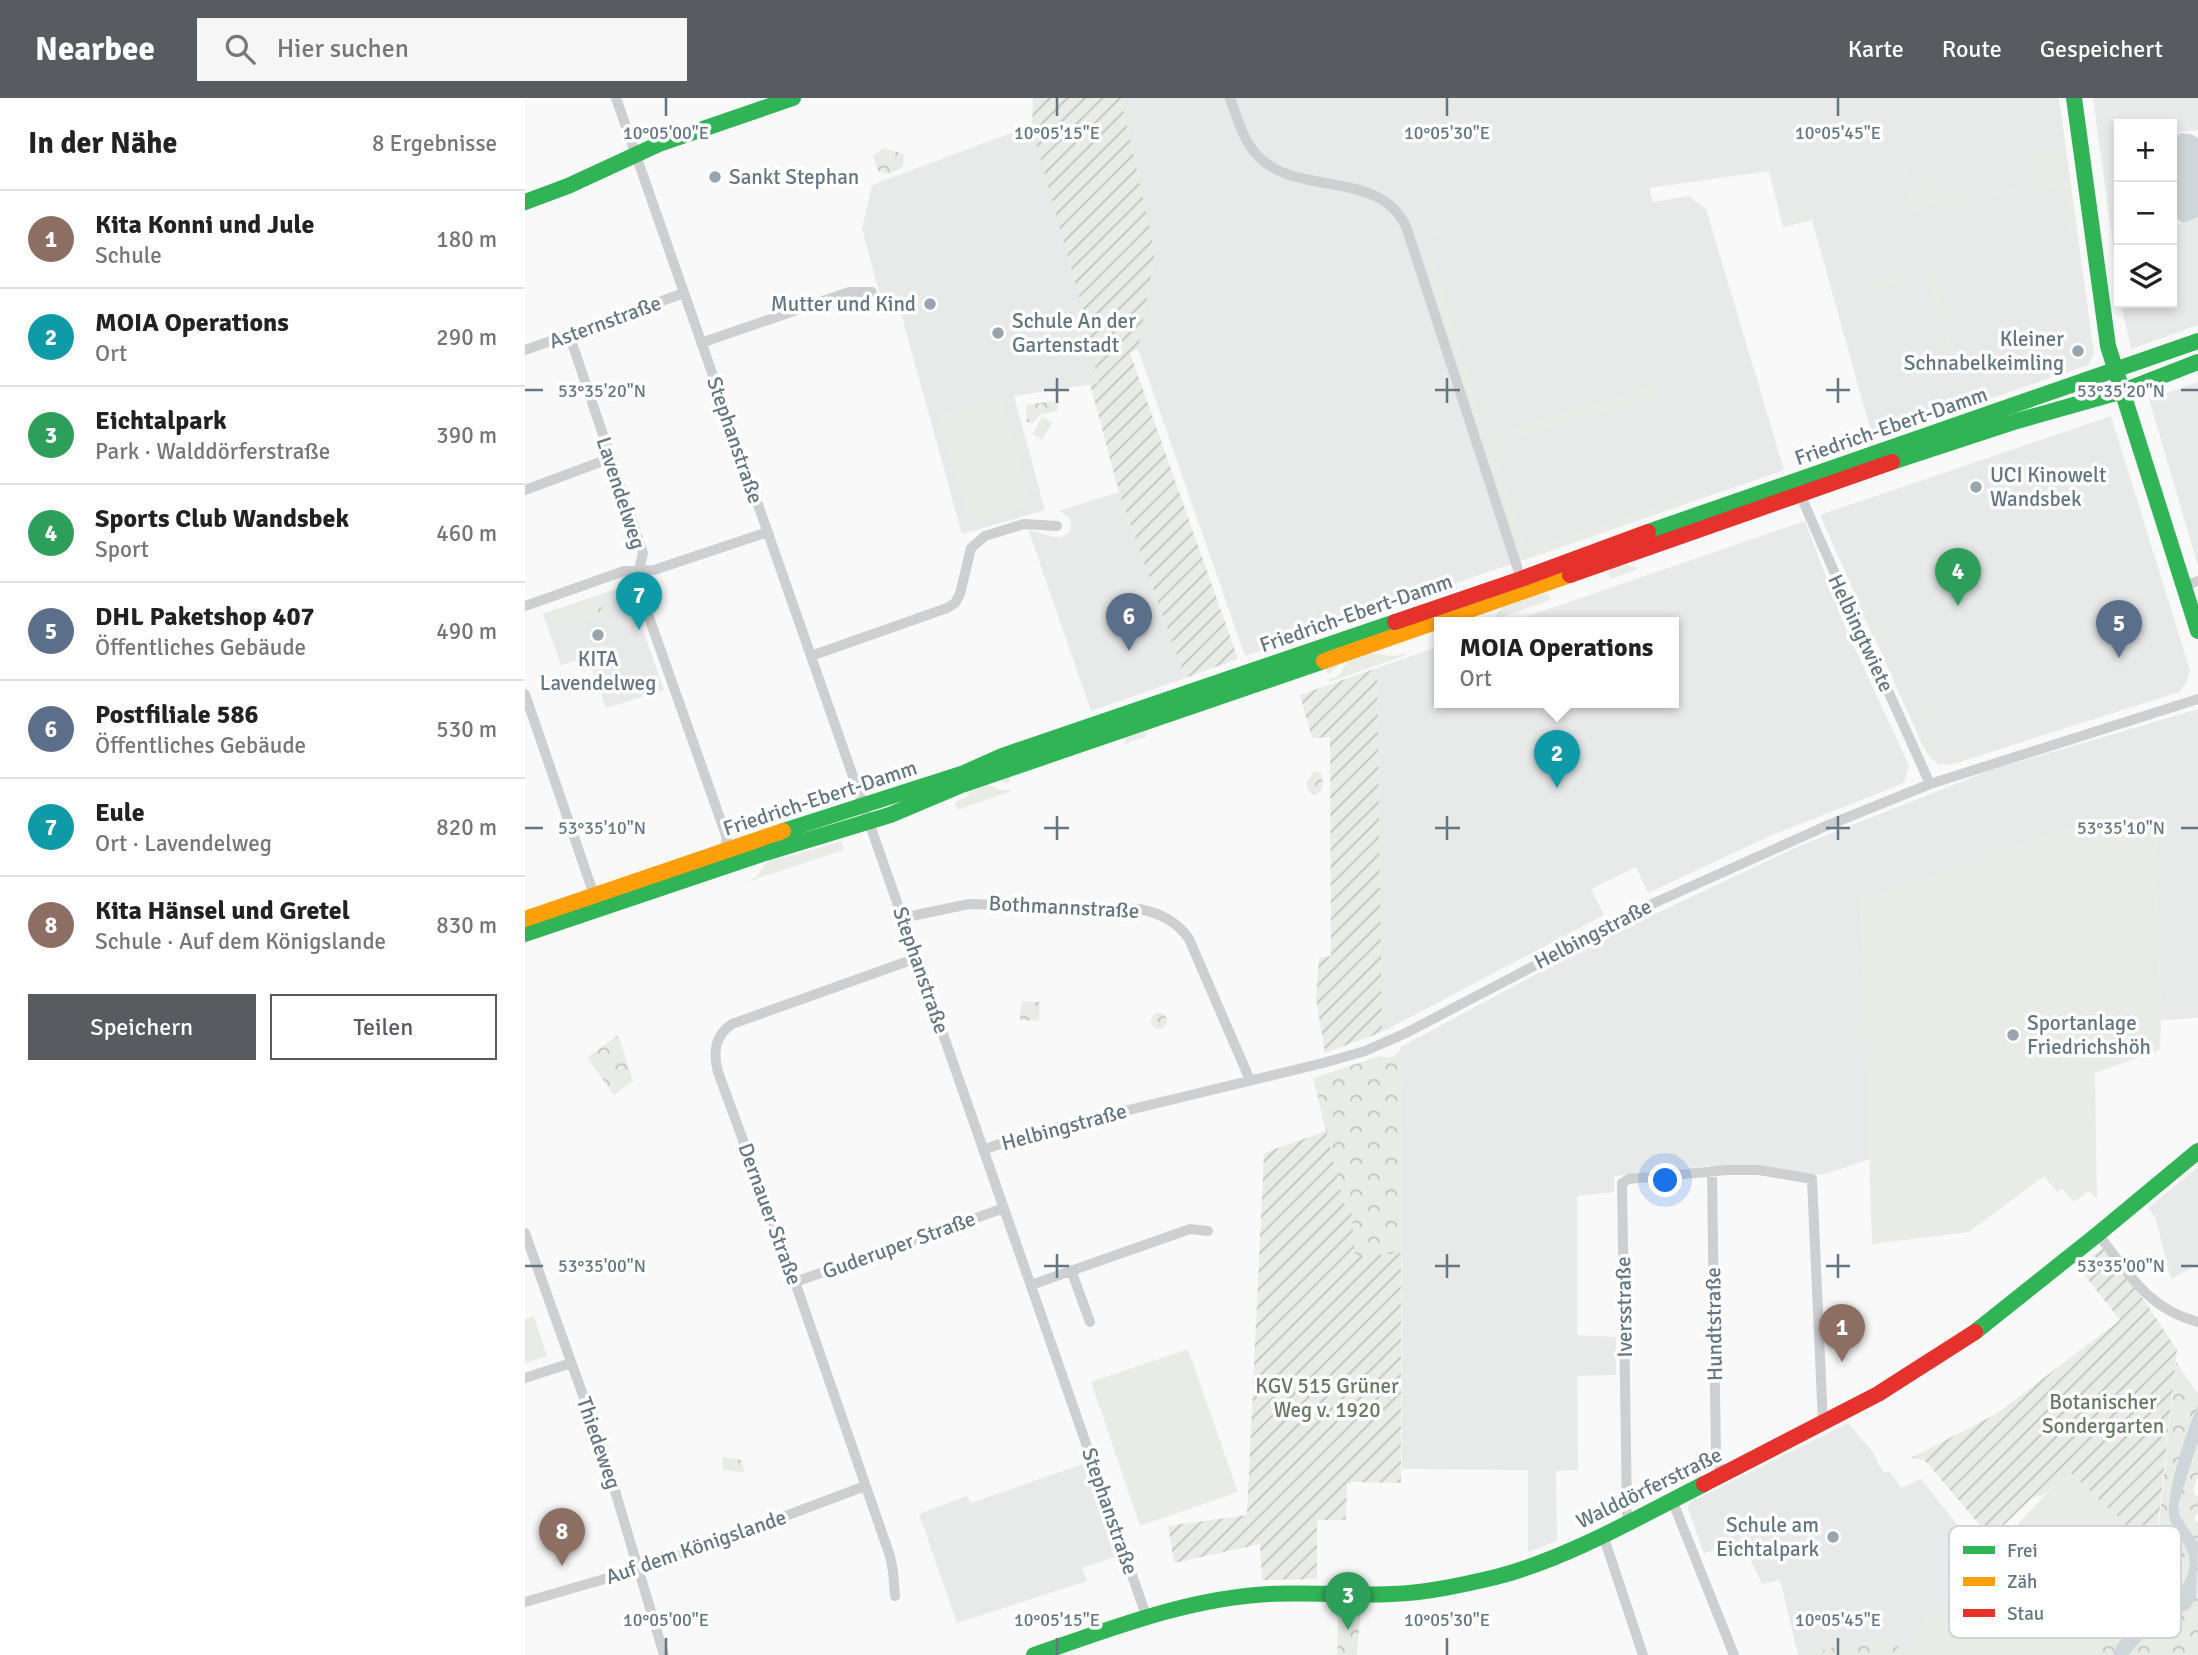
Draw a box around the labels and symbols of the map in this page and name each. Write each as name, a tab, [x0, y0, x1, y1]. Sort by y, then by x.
text: 10°05'00"E	[623, 122, 709, 144]
text: 10°05'15"E	[1014, 122, 1100, 144]
text: 10°05'30"E	[1404, 122, 1490, 144]
text: 10°05'45"E	[1795, 122, 1881, 144]
place label: Sankt Stephan	[729, 164, 859, 190]
marker: Sankt Stephan	[707, 169, 723, 185]
street label: Asternstraße	[545, 290, 665, 354]
place label: Mutter und Kind	[771, 291, 916, 317]
marker: Mutter und Kind	[922, 296, 938, 312]
place label: Schule An der Gartenstadt	[1012, 308, 1136, 358]
marker: Schule An der Gartenstadt	[990, 325, 1006, 341]
place label: Kleiner Schnabelkeimling	[1904, 326, 2064, 376]
marker: Kleiner Schnabelkeimling	[2070, 343, 2086, 359]
street label: Stephanstraße	[701, 373, 769, 507]
text: 53°35'20"N	[558, 380, 646, 402]
text: 53°35'20"N	[2077, 380, 2165, 402]
street label: Friedrich-Ebert-Damm	[1791, 381, 1991, 471]
street label: Lavendelweg	[591, 434, 651, 552]
place label: UCI Kinowelt Wandsbek	[1990, 462, 2106, 512]
marker: UCI Kinowelt Wandsbek	[1968, 479, 1984, 495]
pin: 4	[1935, 548, 1981, 606]
street label: Friedrich-Ebert-Damm	[1256, 568, 1456, 658]
street label: Helbingtwiete	[1822, 570, 1900, 696]
pin: 7	[616, 572, 662, 630]
pin: 6	[1106, 593, 1152, 651]
pin: 5	[2096, 600, 2142, 658]
marker: KITA Lavendelweg	[590, 627, 606, 643]
place label: KITA Lavendelweg	[540, 646, 656, 696]
pin: 2	[1534, 730, 1580, 788]
street label: Friedrich-Ebert-Damm	[720, 754, 920, 842]
text: 53°35'10"N	[558, 817, 646, 839]
text: 53°35'10"N	[2077, 817, 2165, 839]
street label: Bothmannstraße	[988, 890, 1140, 924]
street label: Helbingstraße	[1530, 893, 1656, 975]
street label: Stephanstraße	[887, 903, 955, 1037]
place label: Sportanlage Friedrichshöh	[2027, 1010, 2151, 1060]
marker: Sportanlage Friedrichshöh	[2005, 1027, 2021, 1043]
street label: Helbingstraße	[999, 1098, 1129, 1156]
street label: Dernauer Straße	[732, 1139, 808, 1289]
your location	[1648, 1163, 1682, 1197]
street label: Guderuper Straße	[819, 1205, 979, 1285]
text: 53°35'00"N	[558, 1255, 646, 1277]
text: 53°35'00"N	[2077, 1255, 2165, 1277]
street label: Iversstraße	[1610, 1256, 1638, 1358]
street label: Hundtstraße	[1700, 1267, 1728, 1381]
pin: 1	[1819, 1304, 1865, 1362]
park label: KGV 515 Grüner Weg v. 1920	[1255, 1373, 1399, 1423]
park label: Botanischer Sondergarten	[2042, 1389, 2164, 1439]
street label: Thiedeweg	[571, 1393, 627, 1493]
street label: Walddörferstraße	[1572, 1442, 1726, 1534]
street label: Stephanstraße	[1076, 1444, 1144, 1578]
street label: Auf dem Königslande	[602, 1504, 790, 1590]
pin: 8	[539, 1508, 585, 1566]
place label: Schule am Eichtalpark	[1716, 1512, 1819, 1562]
legend	[1949, 1526, 2181, 1638]
marker: Schule am Eichtalpark	[1825, 1529, 1841, 1545]
text: Frei	[2007, 1539, 2038, 1563]
text: Zäh	[2007, 1570, 2037, 1594]
pin: 3	[1325, 1572, 1371, 1630]
text: Stau	[2007, 1602, 2044, 1626]
text: 10°05'00"E	[623, 1609, 709, 1631]
text: 10°05'15"E	[1014, 1609, 1100, 1631]
text: 10°05'30"E	[1404, 1609, 1490, 1631]
text: 10°05'45"E	[1795, 1609, 1881, 1631]

